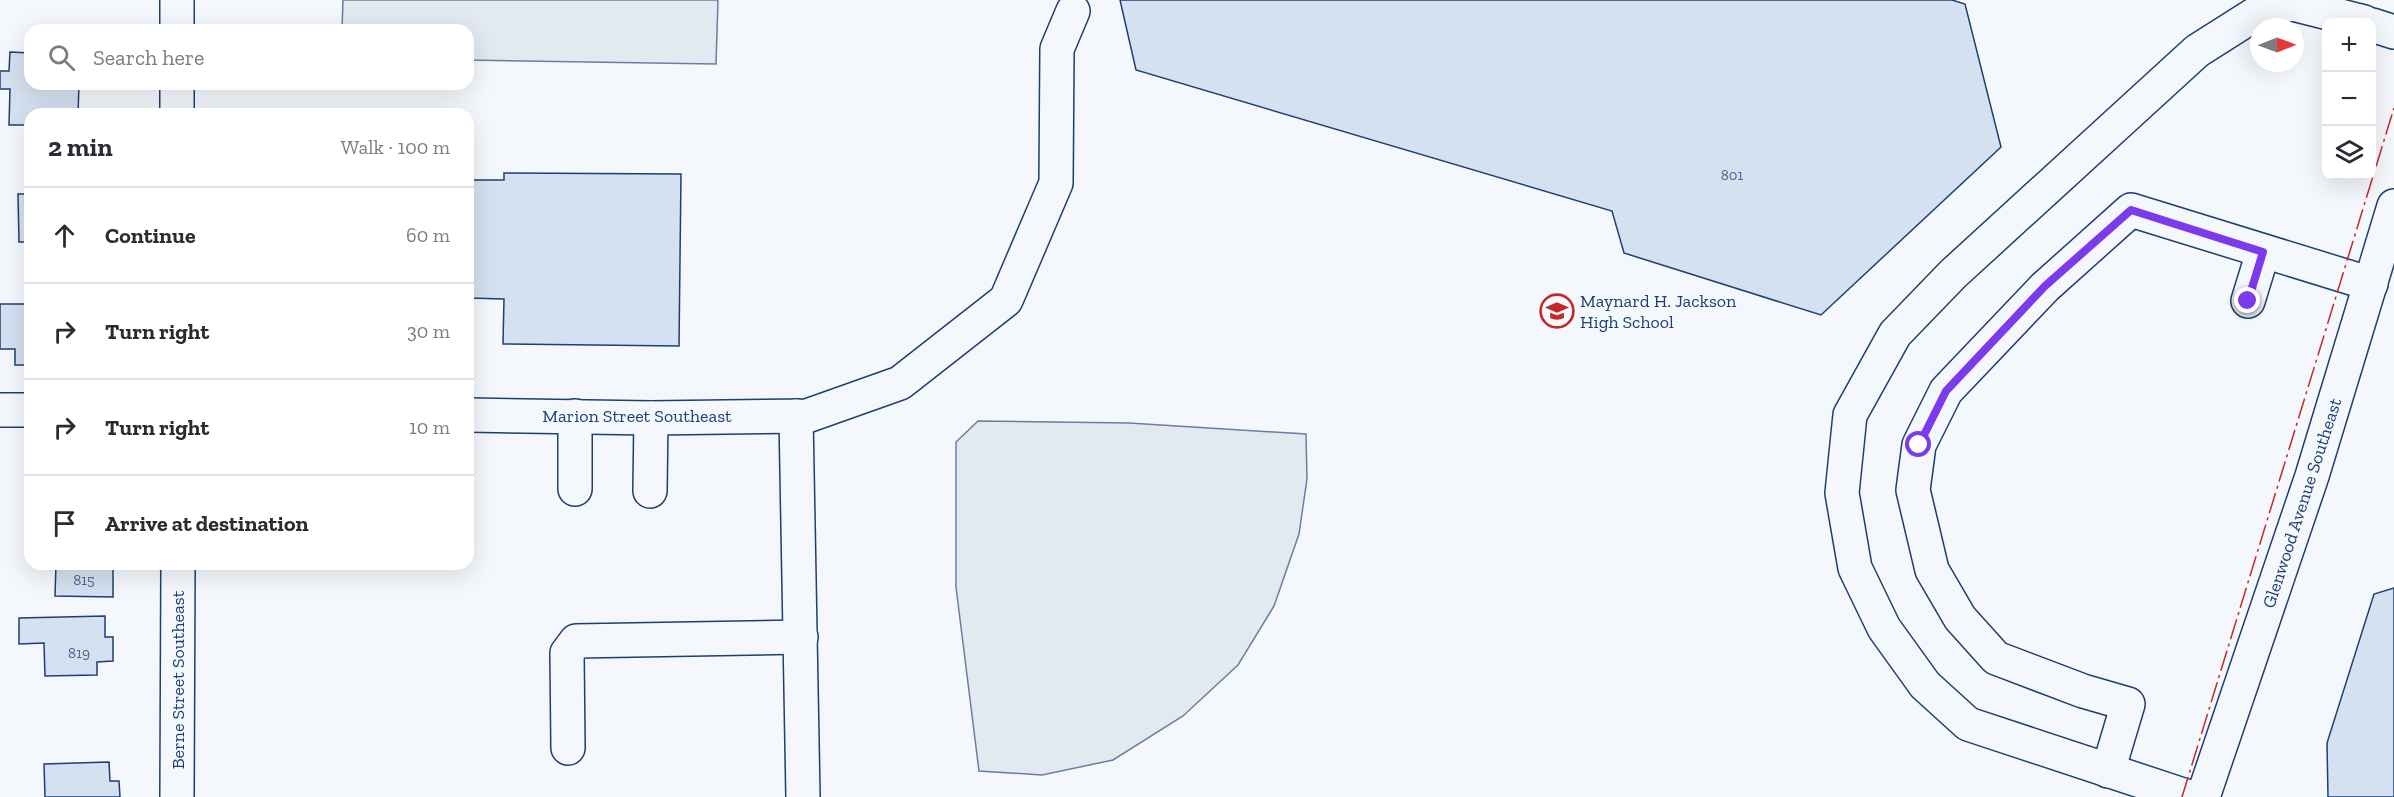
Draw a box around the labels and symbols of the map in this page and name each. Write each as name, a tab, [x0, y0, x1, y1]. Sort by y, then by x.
north arrow	[2250, 18, 2304, 72]
house number: 801	[1721, 166, 1743, 184]
route end	[2234, 287, 2260, 313]
place label: Maynard H. Jackson High School	[1580, 290, 1737, 333]
school or university icon: Maynard H. Jackson High School	[1539, 293, 1575, 329]
street label: Glenwood Avenue Southeast	[2258, 395, 2346, 611]
street label: Marion Street Southeast	[542, 405, 732, 427]
route start	[1905, 431, 1931, 457]
house number: 815	[73, 571, 95, 589]
street label: Berne Street Southeast	[167, 590, 189, 769]
house number: 819	[68, 644, 90, 662]

